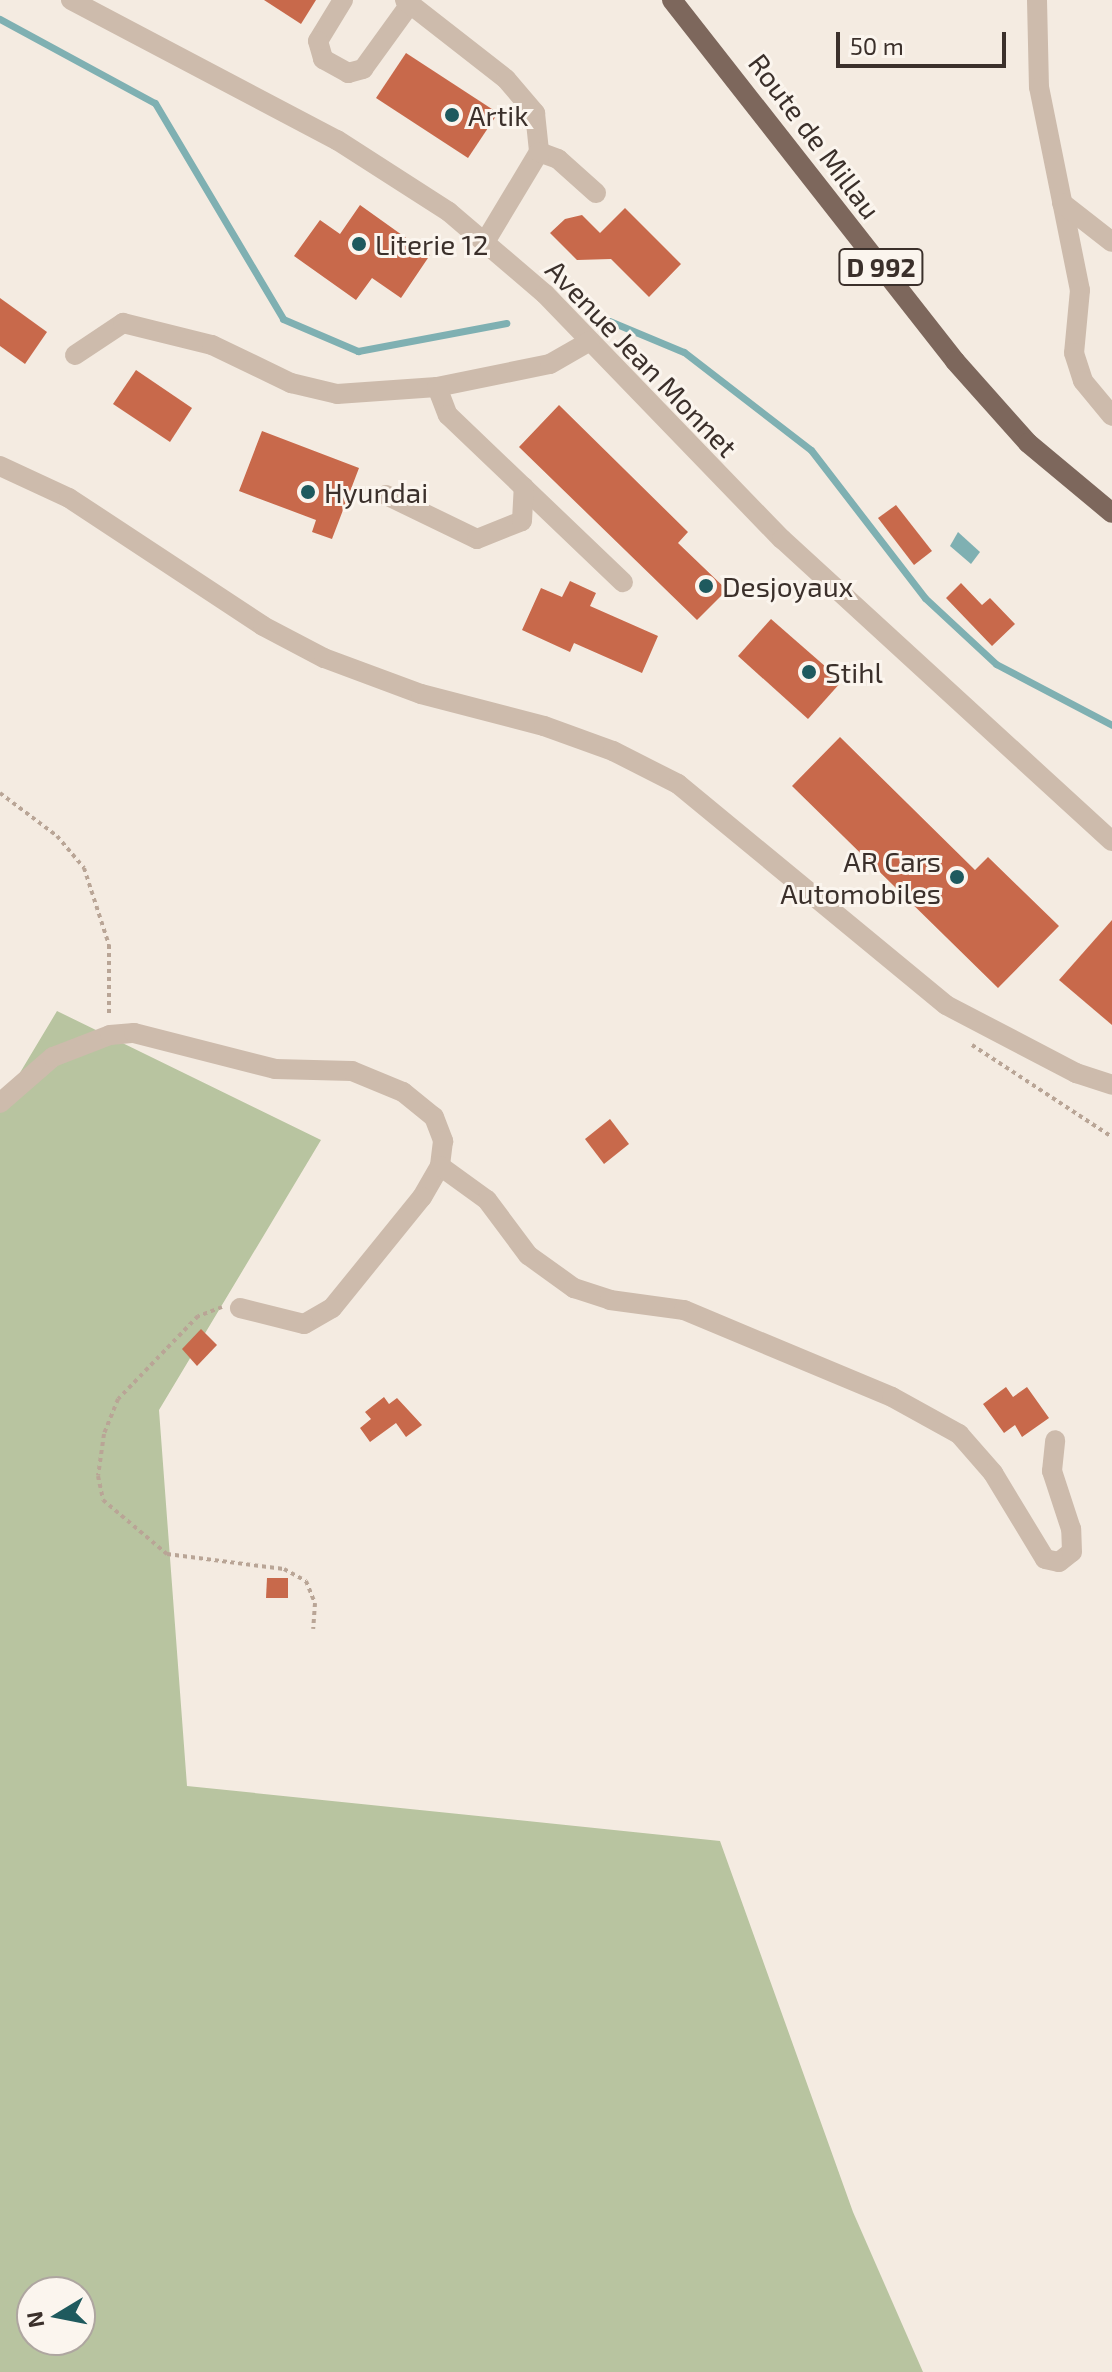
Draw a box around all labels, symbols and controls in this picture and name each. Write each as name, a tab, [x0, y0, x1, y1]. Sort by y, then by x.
scale bar	[840, 16, 1010, 66]
text: 50 m	[850, 31, 904, 60]
street label: Route de Millau	[742, 47, 888, 225]
place label: Artik	[468, 98, 529, 132]
marker: Artik	[443, 106, 461, 124]
place label: Literie 12	[375, 227, 488, 261]
marker: Literie 12	[350, 235, 368, 253]
road number: D 992	[837, 245, 925, 289]
street label: Avenue Jean Monnet	[539, 252, 745, 464]
place label: Hyundai	[324, 475, 428, 509]
marker: Hyundai	[299, 483, 317, 501]
place label: Desjoyaux	[722, 569, 853, 603]
marker: Desjoyaux	[697, 577, 715, 595]
place label: Stihl	[825, 655, 883, 689]
marker: Stihl	[800, 663, 818, 681]
place label: AR Cars Automobiles	[780, 844, 941, 910]
marker: AR Cars Automobiles	[948, 868, 966, 886]
north arrow	[16, 2276, 96, 2356]
text: N	[20, 2310, 49, 2330]

